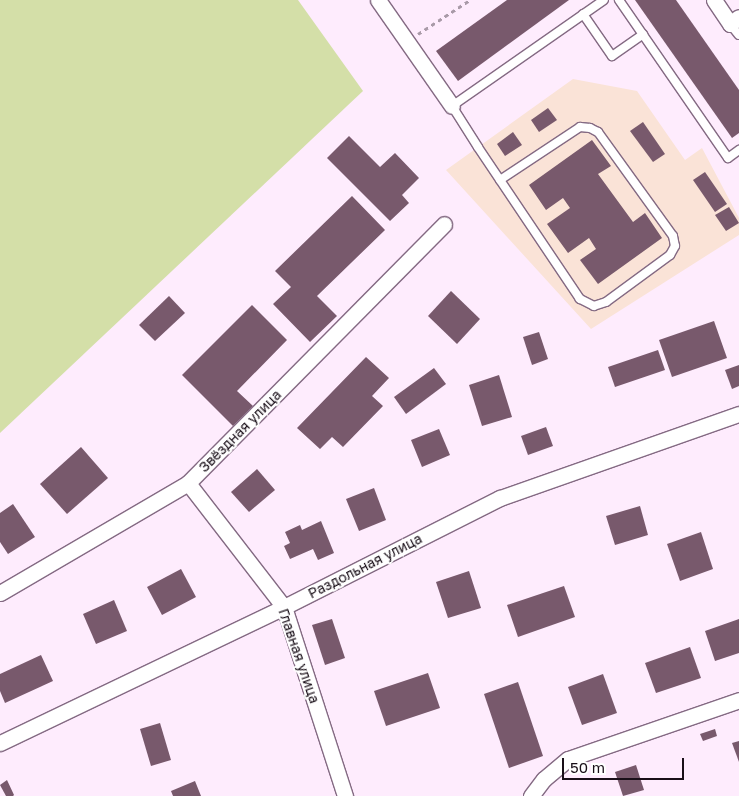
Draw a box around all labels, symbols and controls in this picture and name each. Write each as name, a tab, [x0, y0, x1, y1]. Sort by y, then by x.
street label: Звёздная улица	[195, 386, 285, 476]
street label: Раздольная улица	[305, 530, 425, 602]
street label: Главная улица	[275, 606, 323, 706]
scale bar	[564, 748, 686, 780]
text: 50 m	[570, 758, 605, 776]

